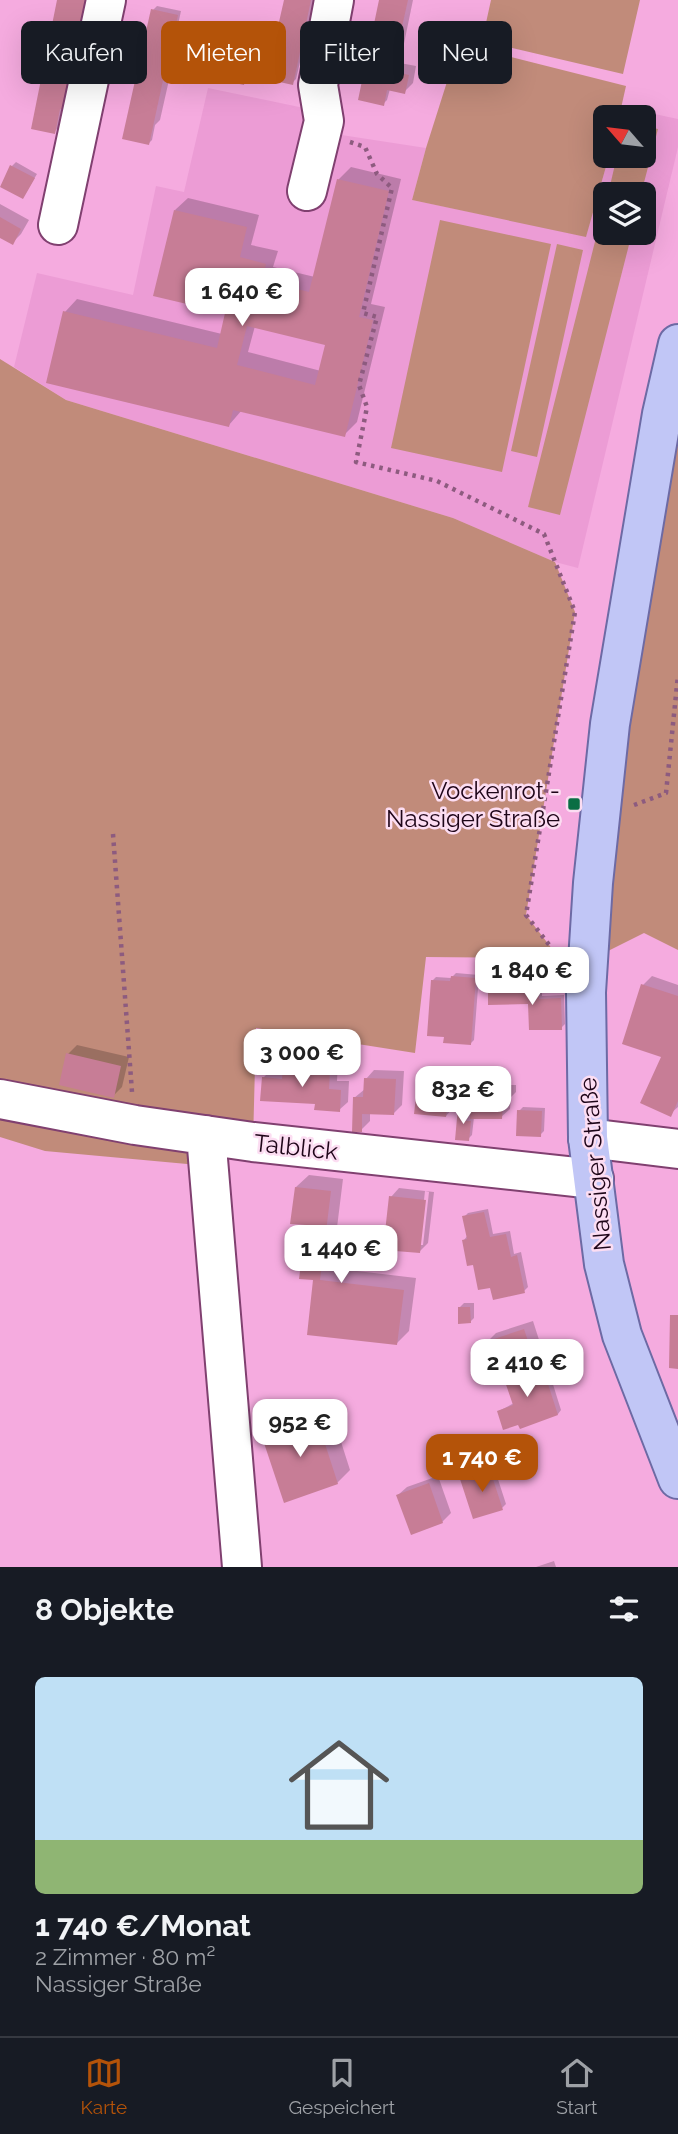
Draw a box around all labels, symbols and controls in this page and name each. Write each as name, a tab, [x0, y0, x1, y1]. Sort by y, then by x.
chip: Kaufen	[21, 21, 147, 84]
chip: Mieten	[161, 21, 286, 84]
chip: Filter	[300, 21, 404, 84]
chip: Neu	[418, 21, 512, 84]
north arrow	[593, 105, 656, 168]
map controls	[593, 105, 656, 245]
button: layers	[593, 182, 656, 245]
pin: 1 640 €	[177, 268, 307, 328]
text: 1 640 €	[201, 277, 283, 304]
place label: Vockenrot - Nassiger Straße	[386, 776, 560, 833]
marker: Vockenrot - Nassiger Straße	[566, 796, 582, 812]
pin: 1 840 €	[467, 948, 597, 1007]
text: 1 840 €	[491, 956, 573, 983]
pin: 3 000 €	[237, 1030, 367, 1089]
text: 3 000 €	[260, 1038, 344, 1065]
pin: 832 €	[414, 1066, 512, 1126]
text: 832 €	[431, 1075, 495, 1102]
street label: Nassiger Straße	[573, 1076, 617, 1252]
street label: Talblick	[253, 1128, 340, 1166]
pin: 1 440 €	[276, 1226, 406, 1285]
text: 1 440 €	[300, 1234, 382, 1261]
pin: 2 410 €	[462, 1340, 592, 1399]
text: 2 410 €	[487, 1348, 567, 1375]
pin: 952 €	[251, 1400, 349, 1459]
text: 952 €	[268, 1408, 332, 1435]
pin: 1 740 €	[417, 1434, 547, 1494]
text: 1 740 €	[442, 1443, 522, 1470]
icon: filters	[605, 1590, 643, 1628]
text: 8 Objekte	[35, 1592, 174, 1627]
icon: home	[276, 1722, 402, 1848]
text: 1 740 €/Monat	[35, 1908, 251, 1943]
text: 2 Zimmer · 80 m²	[35, 1943, 215, 1970]
text: Nassiger Straße	[35, 1970, 202, 1997]
tab: Karte	[81, 2054, 127, 2118]
tab: Gespeichert	[288, 2054, 395, 2118]
tab: Start	[556, 2054, 597, 2118]

